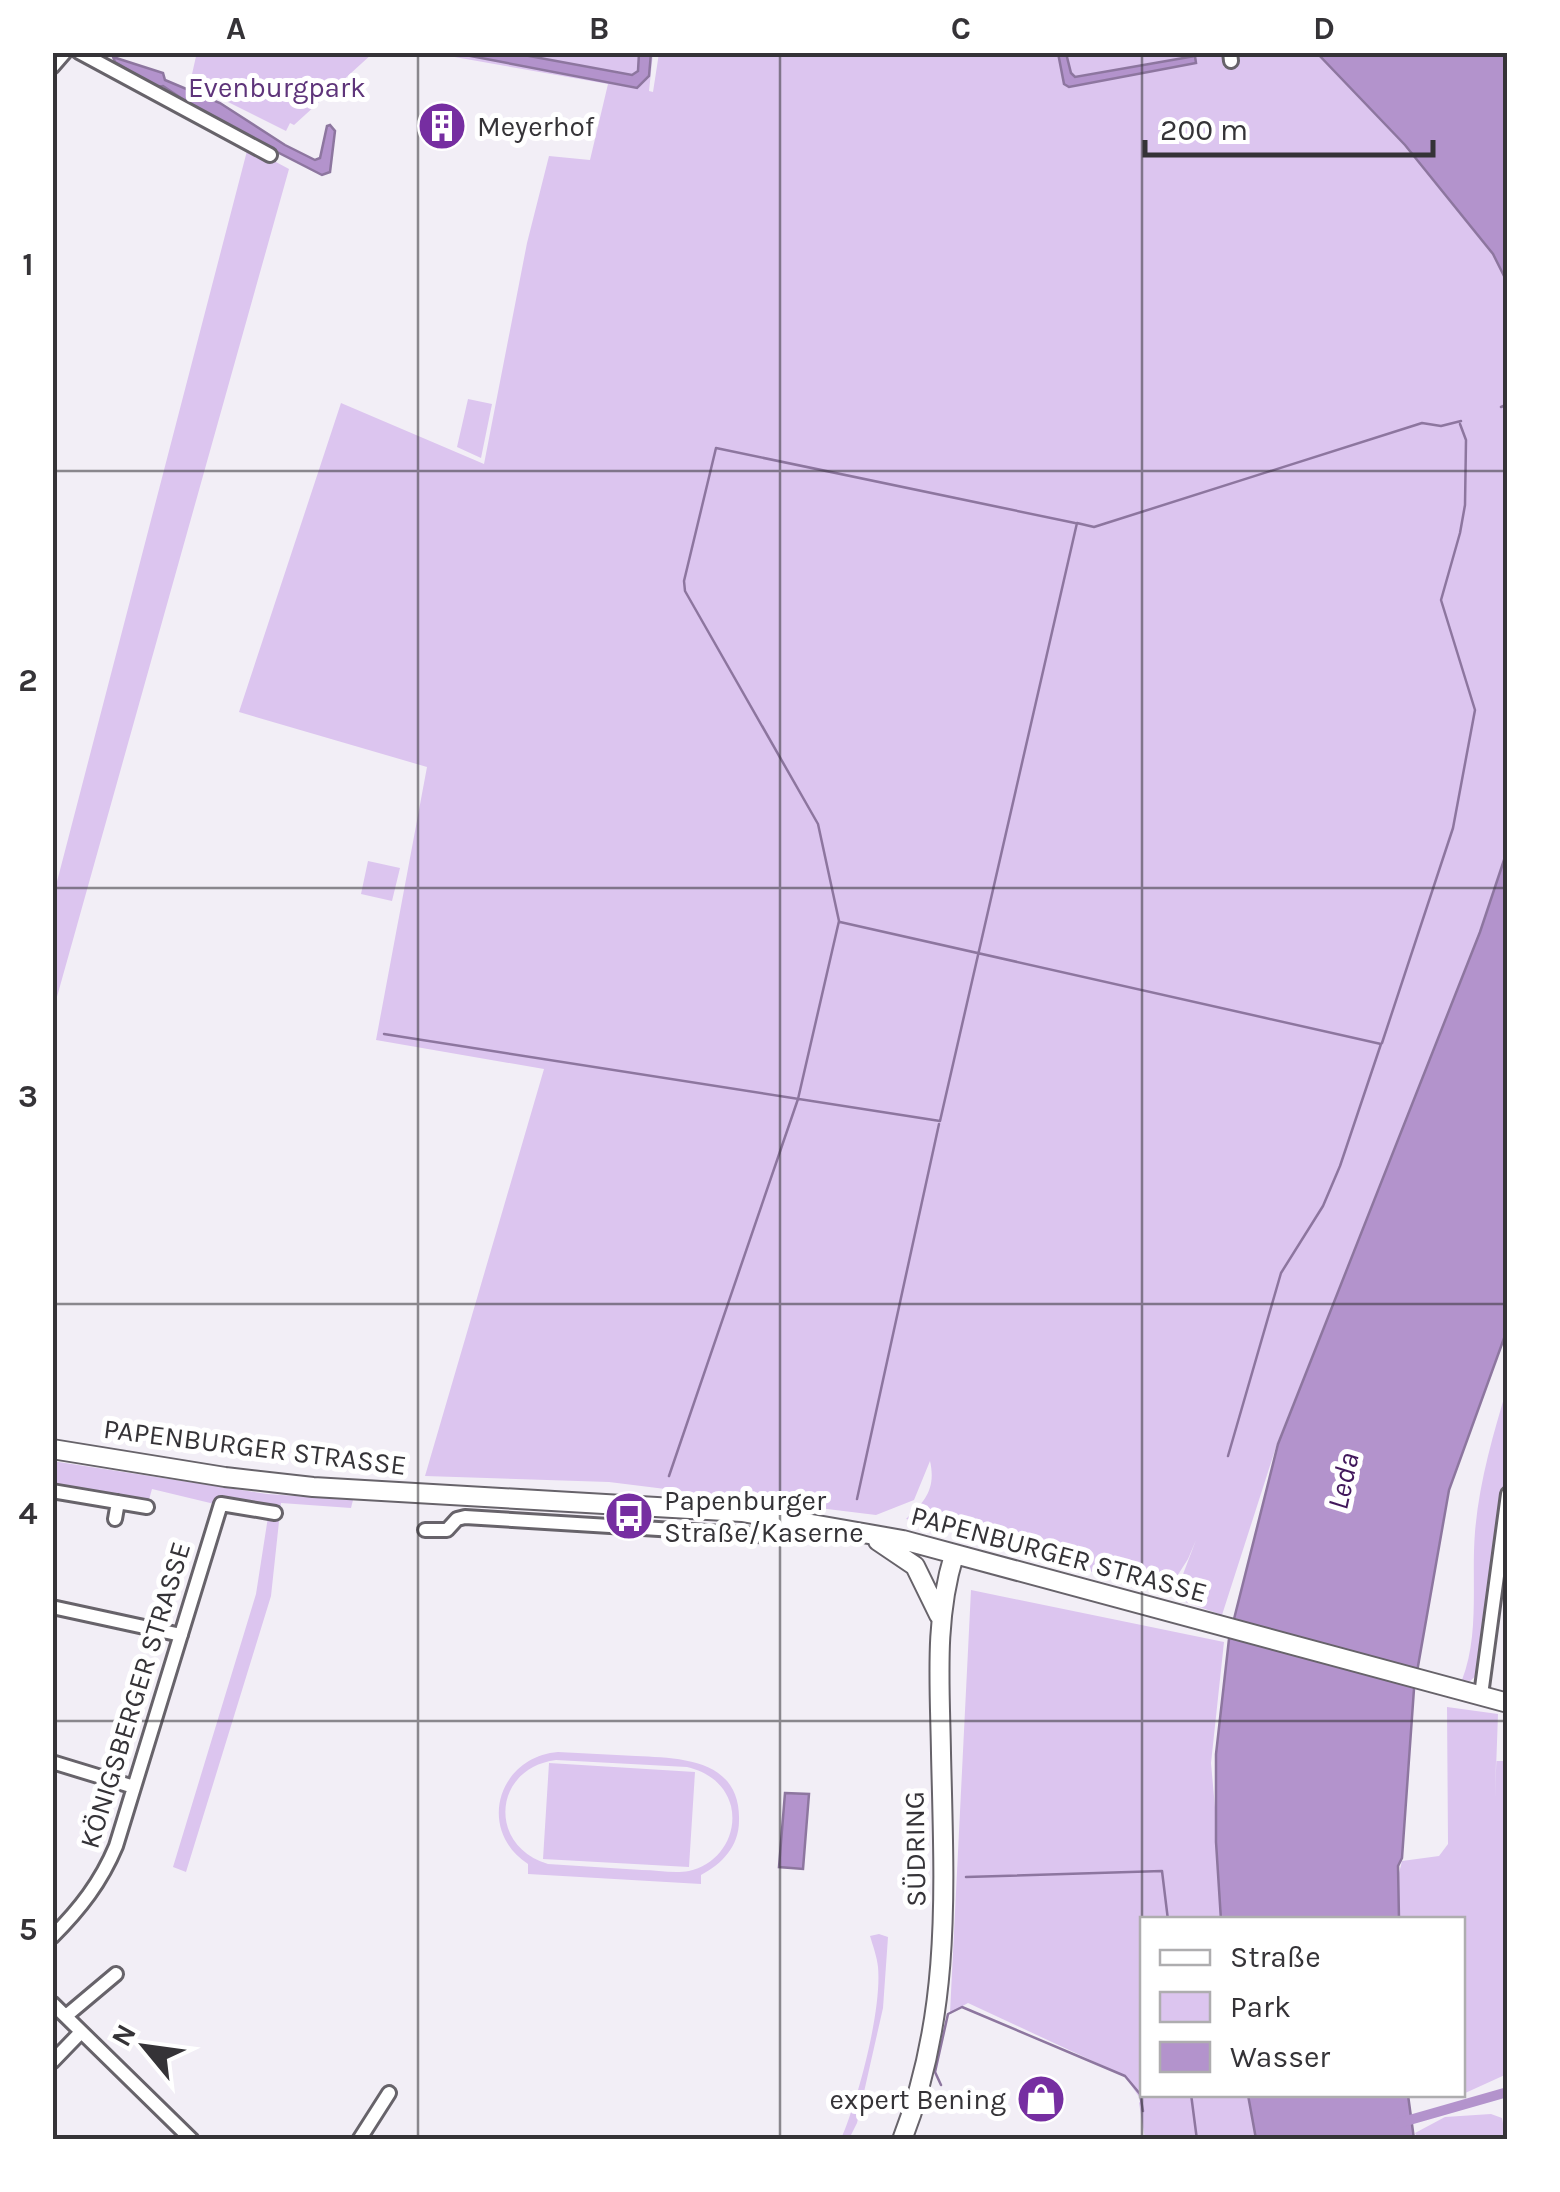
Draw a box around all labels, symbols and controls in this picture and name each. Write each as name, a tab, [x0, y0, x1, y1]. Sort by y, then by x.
text: A	[226, 10, 246, 47]
text: B	[589, 10, 609, 47]
text: C	[951, 10, 971, 47]
text: D	[1313, 10, 1335, 47]
park label: Evenburgpark	[188, 71, 366, 104]
scale bar	[1145, 95, 1432, 157]
building icon: Meyerhof	[416, 100, 468, 152]
place label: Meyerhof	[477, 110, 595, 143]
text: 200 m	[1160, 112, 1248, 148]
text: 1	[22, 246, 34, 283]
text: 2	[18, 662, 38, 699]
text: 3	[18, 1078, 38, 1115]
street label: PAPENBURGER STRASSE	[102, 1412, 408, 1482]
water label: Leda	[1319, 1449, 1367, 1513]
place label: Papenburger Straße/Kaserne	[664, 1484, 864, 1549]
bus stop icon: Papenburger Straße/Kaserne	[603, 1490, 655, 1542]
text: 4	[18, 1495, 38, 1532]
street label: PAPENBURGER STRASSE	[907, 1499, 1211, 1609]
street label: KÖNIGSBERGER STRASSE	[73, 1538, 197, 1852]
street label: SÜDRING	[897, 1791, 933, 1907]
text: 5	[19, 1911, 37, 1948]
legend	[1140, 1917, 1465, 2097]
text: Straße	[1230, 1939, 1321, 1975]
text: Park	[1230, 1989, 1291, 2025]
north arrow	[95, 1997, 195, 2097]
text: N	[104, 2018, 143, 2052]
text: Wasser	[1230, 2039, 1330, 2075]
shop icon: expert Bening	[1015, 2073, 1067, 2125]
place label: expert Bening	[830, 2083, 1006, 2116]

